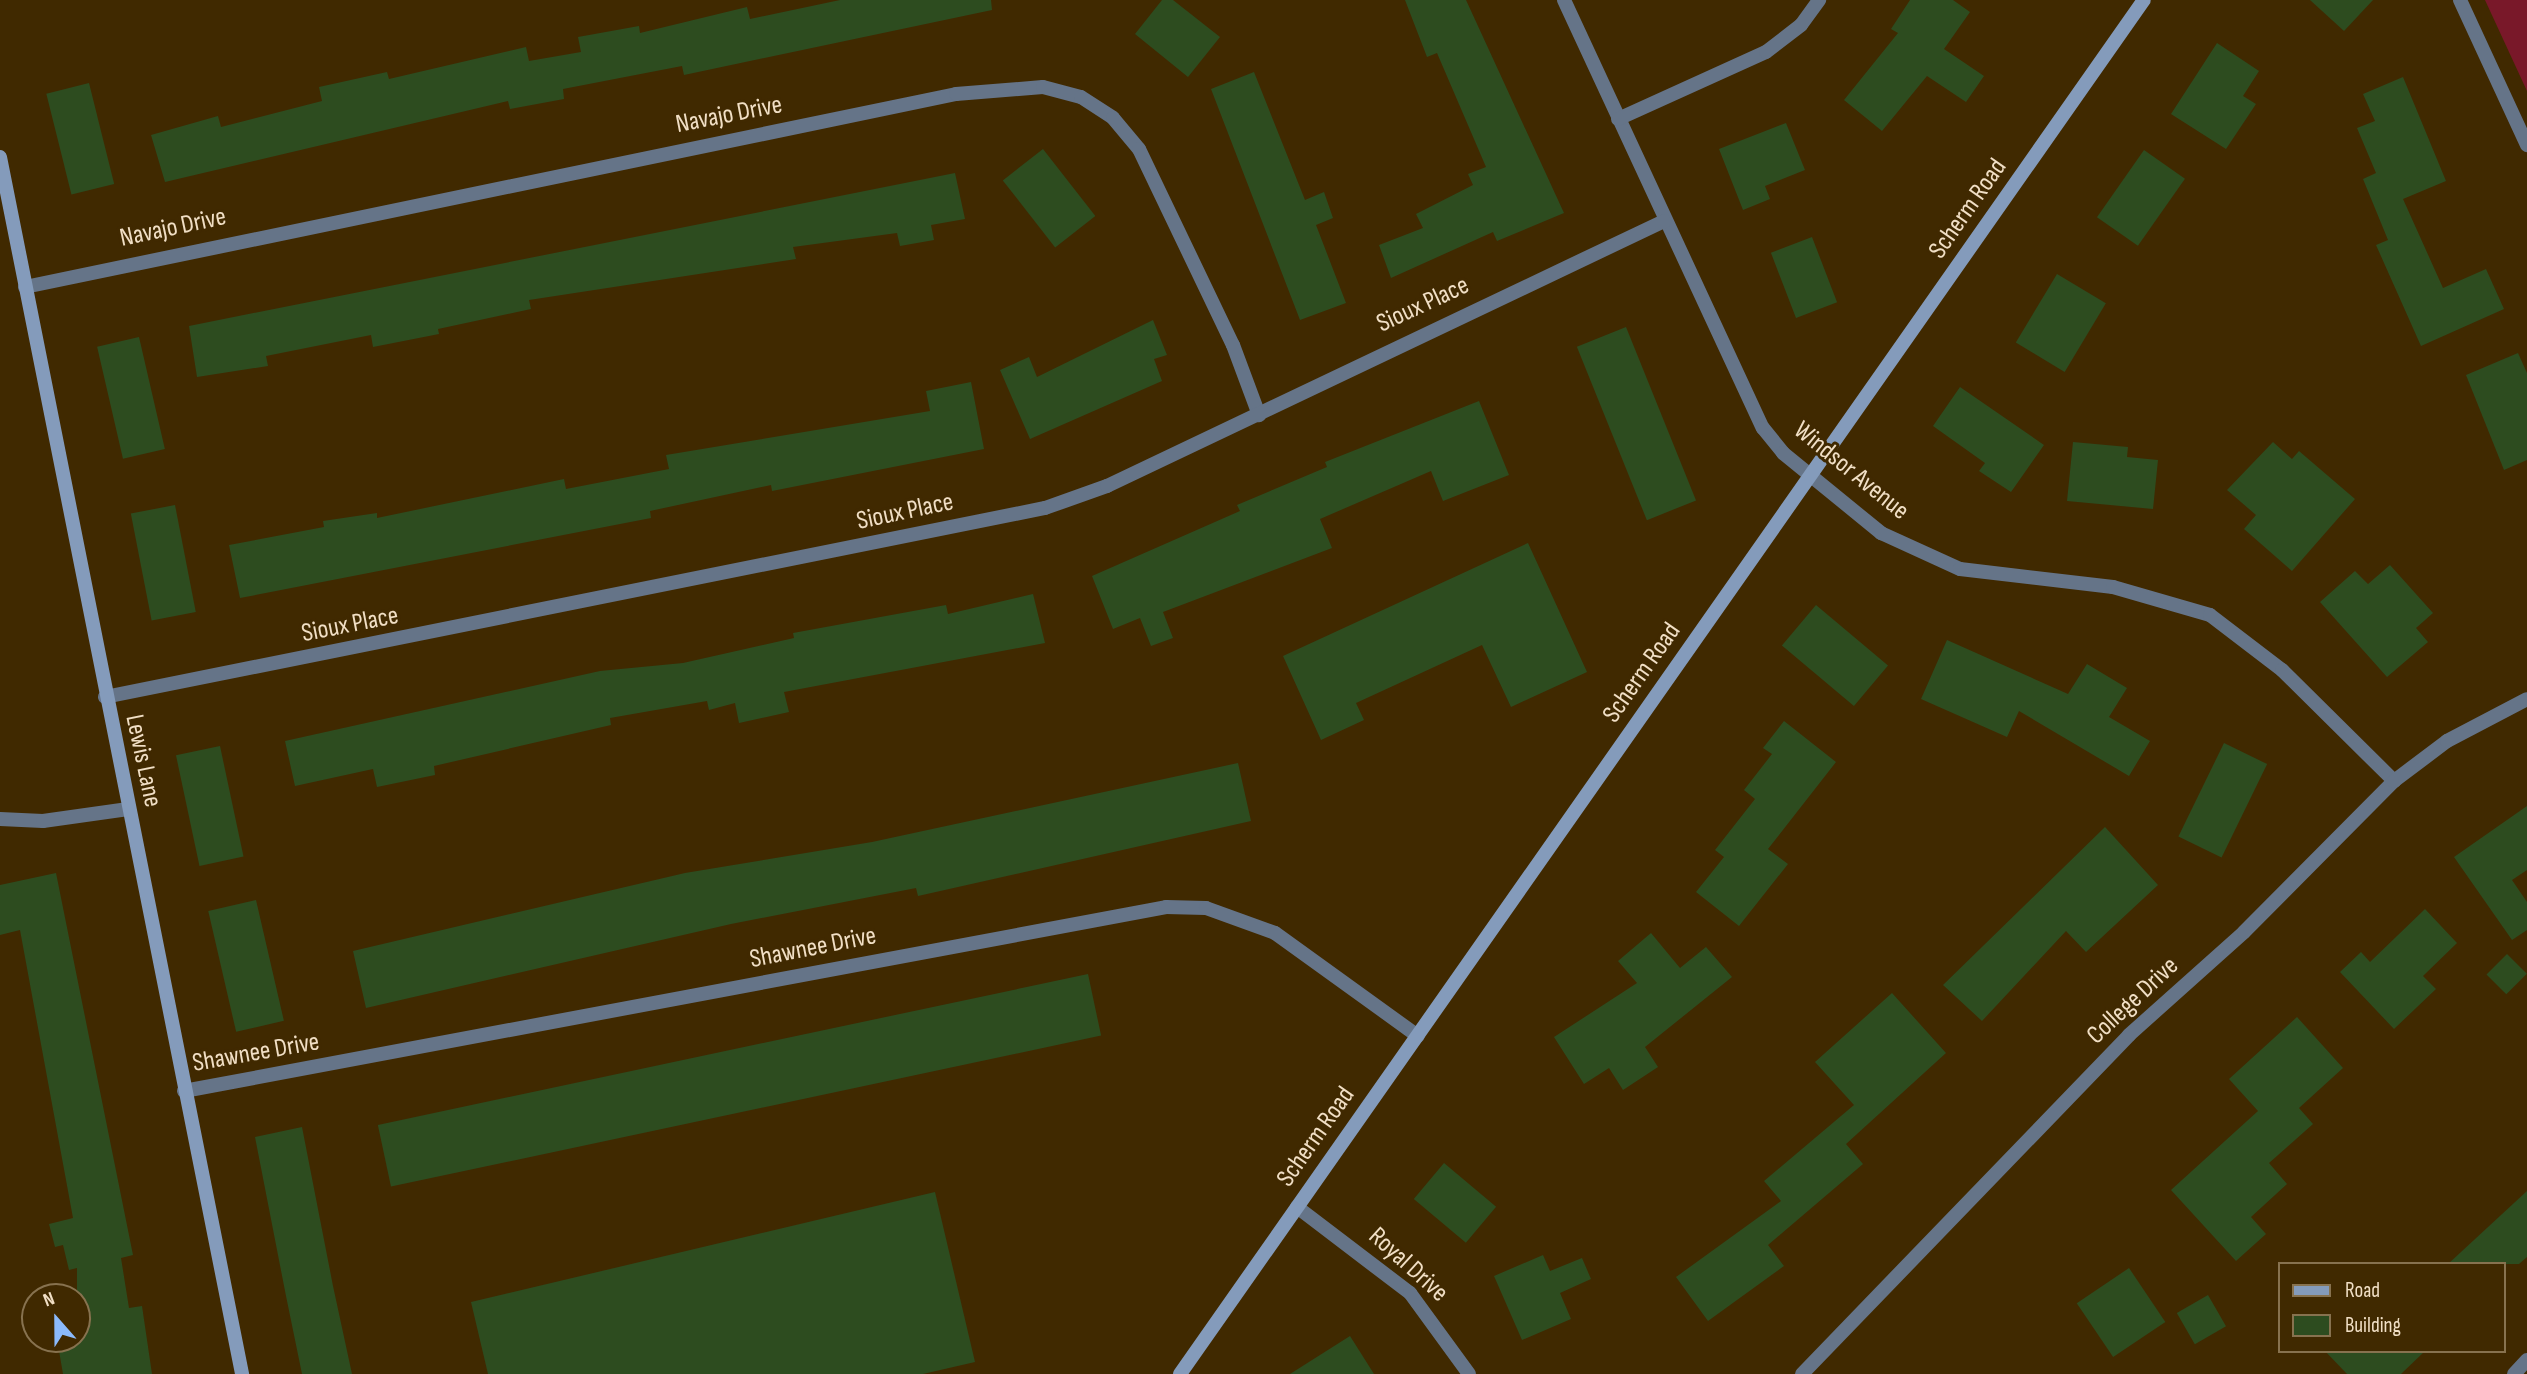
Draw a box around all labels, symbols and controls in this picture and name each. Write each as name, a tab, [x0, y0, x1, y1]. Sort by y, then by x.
street label: Navajo Drive	[673, 89, 785, 141]
street label: Scherm Road	[1922, 153, 2014, 265]
street label: Navajo Drive	[117, 202, 229, 254]
street label: Sioux Place	[1372, 270, 1474, 340]
street label: Windsor Avenue	[1787, 415, 1915, 527]
street label: Sioux Place	[854, 487, 956, 537]
street label: Sioux Place	[299, 600, 401, 650]
street label: Scherm Road	[1596, 617, 1688, 729]
street label: Lewis Lane	[118, 712, 168, 810]
street label: Shawnee Drive	[747, 920, 879, 976]
street label: College Drive	[2081, 951, 2185, 1051]
street label: Shawnee Drive	[190, 1026, 322, 1080]
street label: Scherm Road	[1270, 1081, 1362, 1193]
street label: Royal Drive	[1362, 1221, 1454, 1309]
legend	[2278, 1262, 2506, 1353]
text: Road	[2345, 1278, 2380, 1303]
north arrow	[21, 1283, 91, 1353]
text: N	[40, 1287, 58, 1312]
text: Building	[2345, 1313, 2401, 1338]

